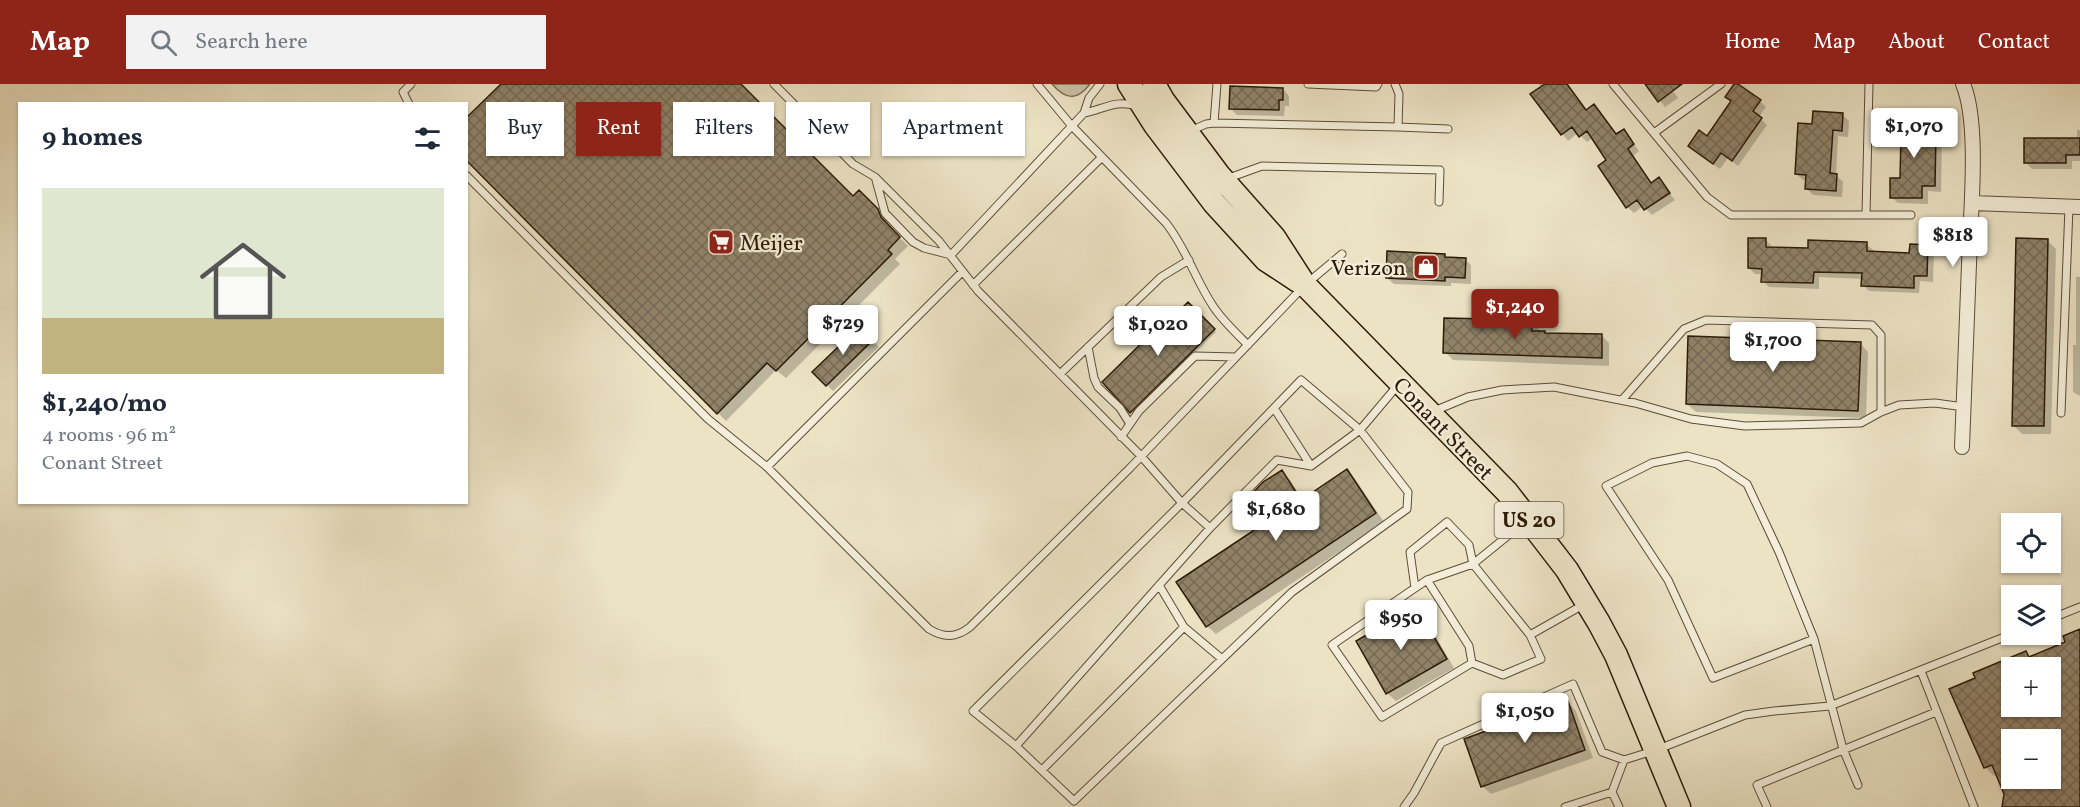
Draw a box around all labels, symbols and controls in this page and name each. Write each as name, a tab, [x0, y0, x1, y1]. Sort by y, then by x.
search box	[126, 15, 546, 69]
text: Map	[30, 23, 90, 62]
icon: search	[147, 26, 180, 59]
text: Search here	[195, 27, 308, 58]
text: Home	[1725, 28, 1780, 57]
text: Map	[1813, 28, 1855, 57]
text: About	[1888, 28, 1945, 57]
text: Contact	[1978, 28, 2050, 57]
chip: Buy	[486, 102, 564, 156]
chip: Rent	[576, 102, 661, 156]
chip: Filters	[673, 102, 774, 156]
chip: New	[786, 102, 870, 156]
chip: Apartment	[882, 102, 1025, 156]
pin: $1,070	[1865, 108, 1963, 159]
text: $1,070	[1885, 113, 1943, 141]
text: 9 homes	[42, 120, 143, 156]
icon: filters	[411, 122, 444, 155]
pin: $818	[1917, 217, 1989, 268]
text: $818	[1933, 222, 1974, 250]
icon: home	[189, 227, 297, 335]
supermarket icon: Meijer	[706, 227, 736, 257]
place label: Meijer	[740, 229, 803, 260]
shop icon: Verizon	[1411, 252, 1441, 282]
place label: Verizon	[1331, 254, 1406, 285]
pin: $1,240	[1466, 289, 1564, 340]
text: $1,240	[1485, 294, 1545, 322]
pin: $729	[807, 305, 879, 356]
pin: $1,020	[1109, 306, 1207, 357]
text: $729	[822, 310, 864, 338]
text: $1,020	[1128, 311, 1188, 339]
pin: $1,700	[1724, 322, 1822, 373]
text: $1,700	[1744, 327, 1802, 355]
street label: Conant Street	[1385, 371, 1500, 489]
text: $1,240/mo	[42, 386, 167, 422]
text: 4 rooms · 96 m²	[42, 422, 176, 450]
text: Conant Street	[42, 450, 163, 478]
pin: $1,680	[1227, 491, 1325, 542]
text: $1,680	[1246, 496, 1306, 524]
road number: US 20	[1494, 502, 1564, 538]
map controls	[2001, 513, 2061, 789]
button: locate	[2001, 513, 2061, 573]
button: layers	[2001, 585, 2061, 645]
pin: $950	[1365, 600, 1437, 651]
text: $950	[1379, 605, 1423, 633]
button: +	[2001, 657, 2061, 717]
pin: $1,050	[1476, 693, 1574, 744]
text: $1,050	[1496, 698, 1554, 726]
button: −	[2001, 729, 2061, 789]

